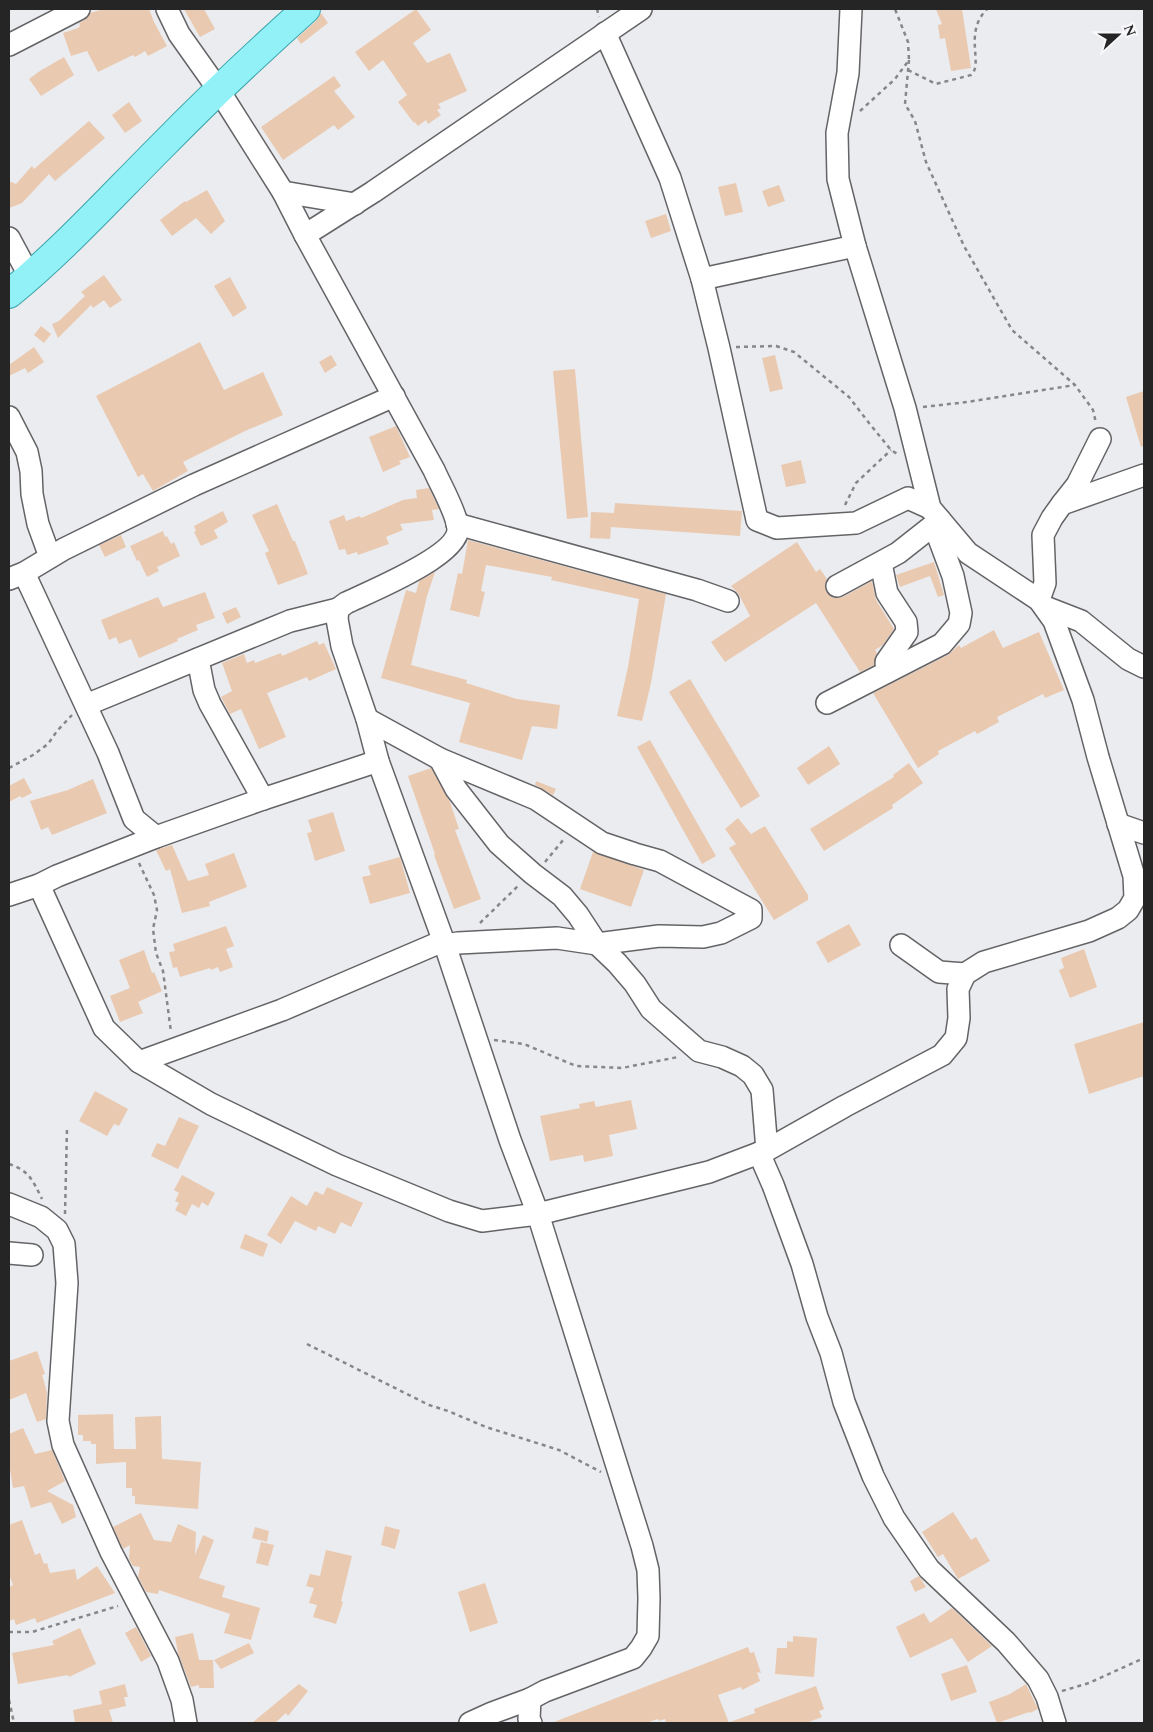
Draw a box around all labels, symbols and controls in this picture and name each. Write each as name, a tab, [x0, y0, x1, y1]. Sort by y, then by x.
north arrow	[1093, 10, 1143, 60]
text: N	[1118, 21, 1142, 40]

